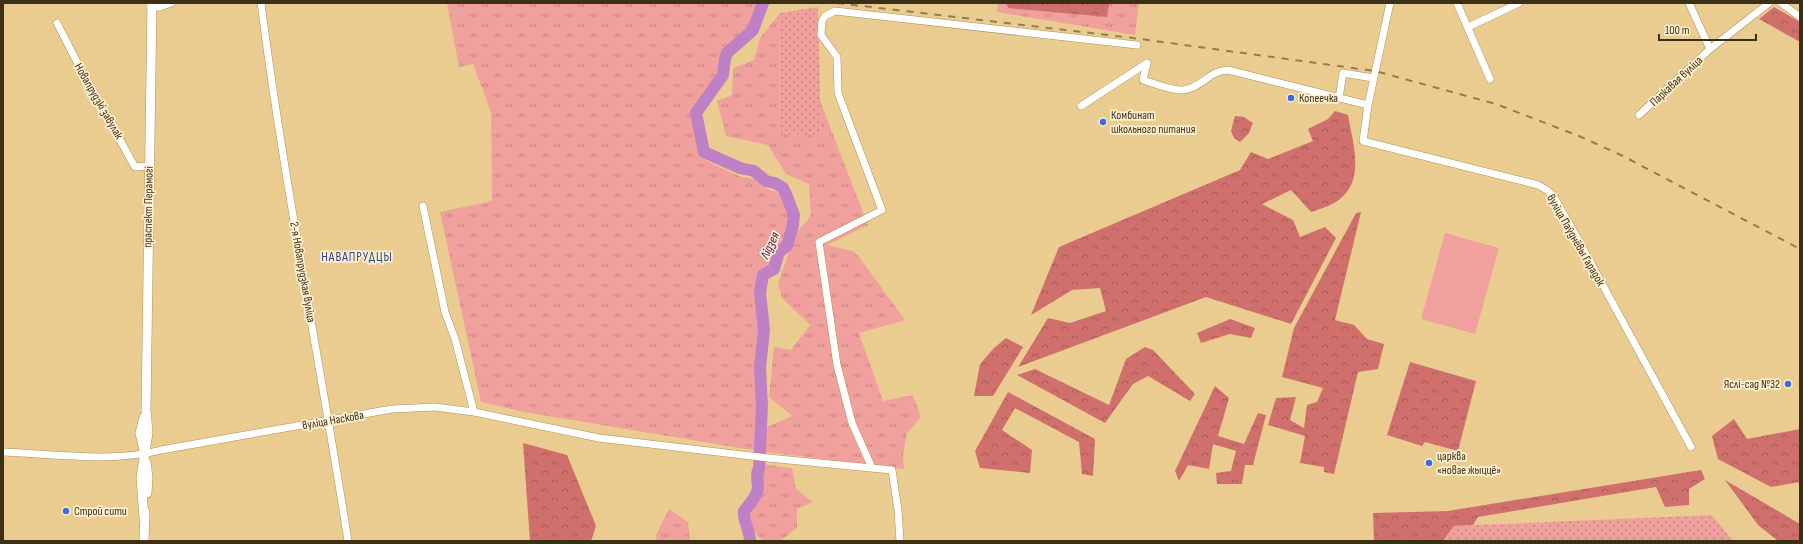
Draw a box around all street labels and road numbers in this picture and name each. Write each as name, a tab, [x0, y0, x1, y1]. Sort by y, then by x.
street label: Паркавая вуліца	[1647, 53, 1706, 110]
street label: Новапрудзкі завулак	[71, 61, 127, 142]
street label: праспект Перамогі	[140, 166, 157, 248]
street label: вуліца Паўднёвы Гарадок	[1543, 192, 1608, 289]
street label: 2-я Новапрудзкая вуліца	[286, 221, 319, 324]
street label: вуліца Наскова	[301, 408, 365, 433]

